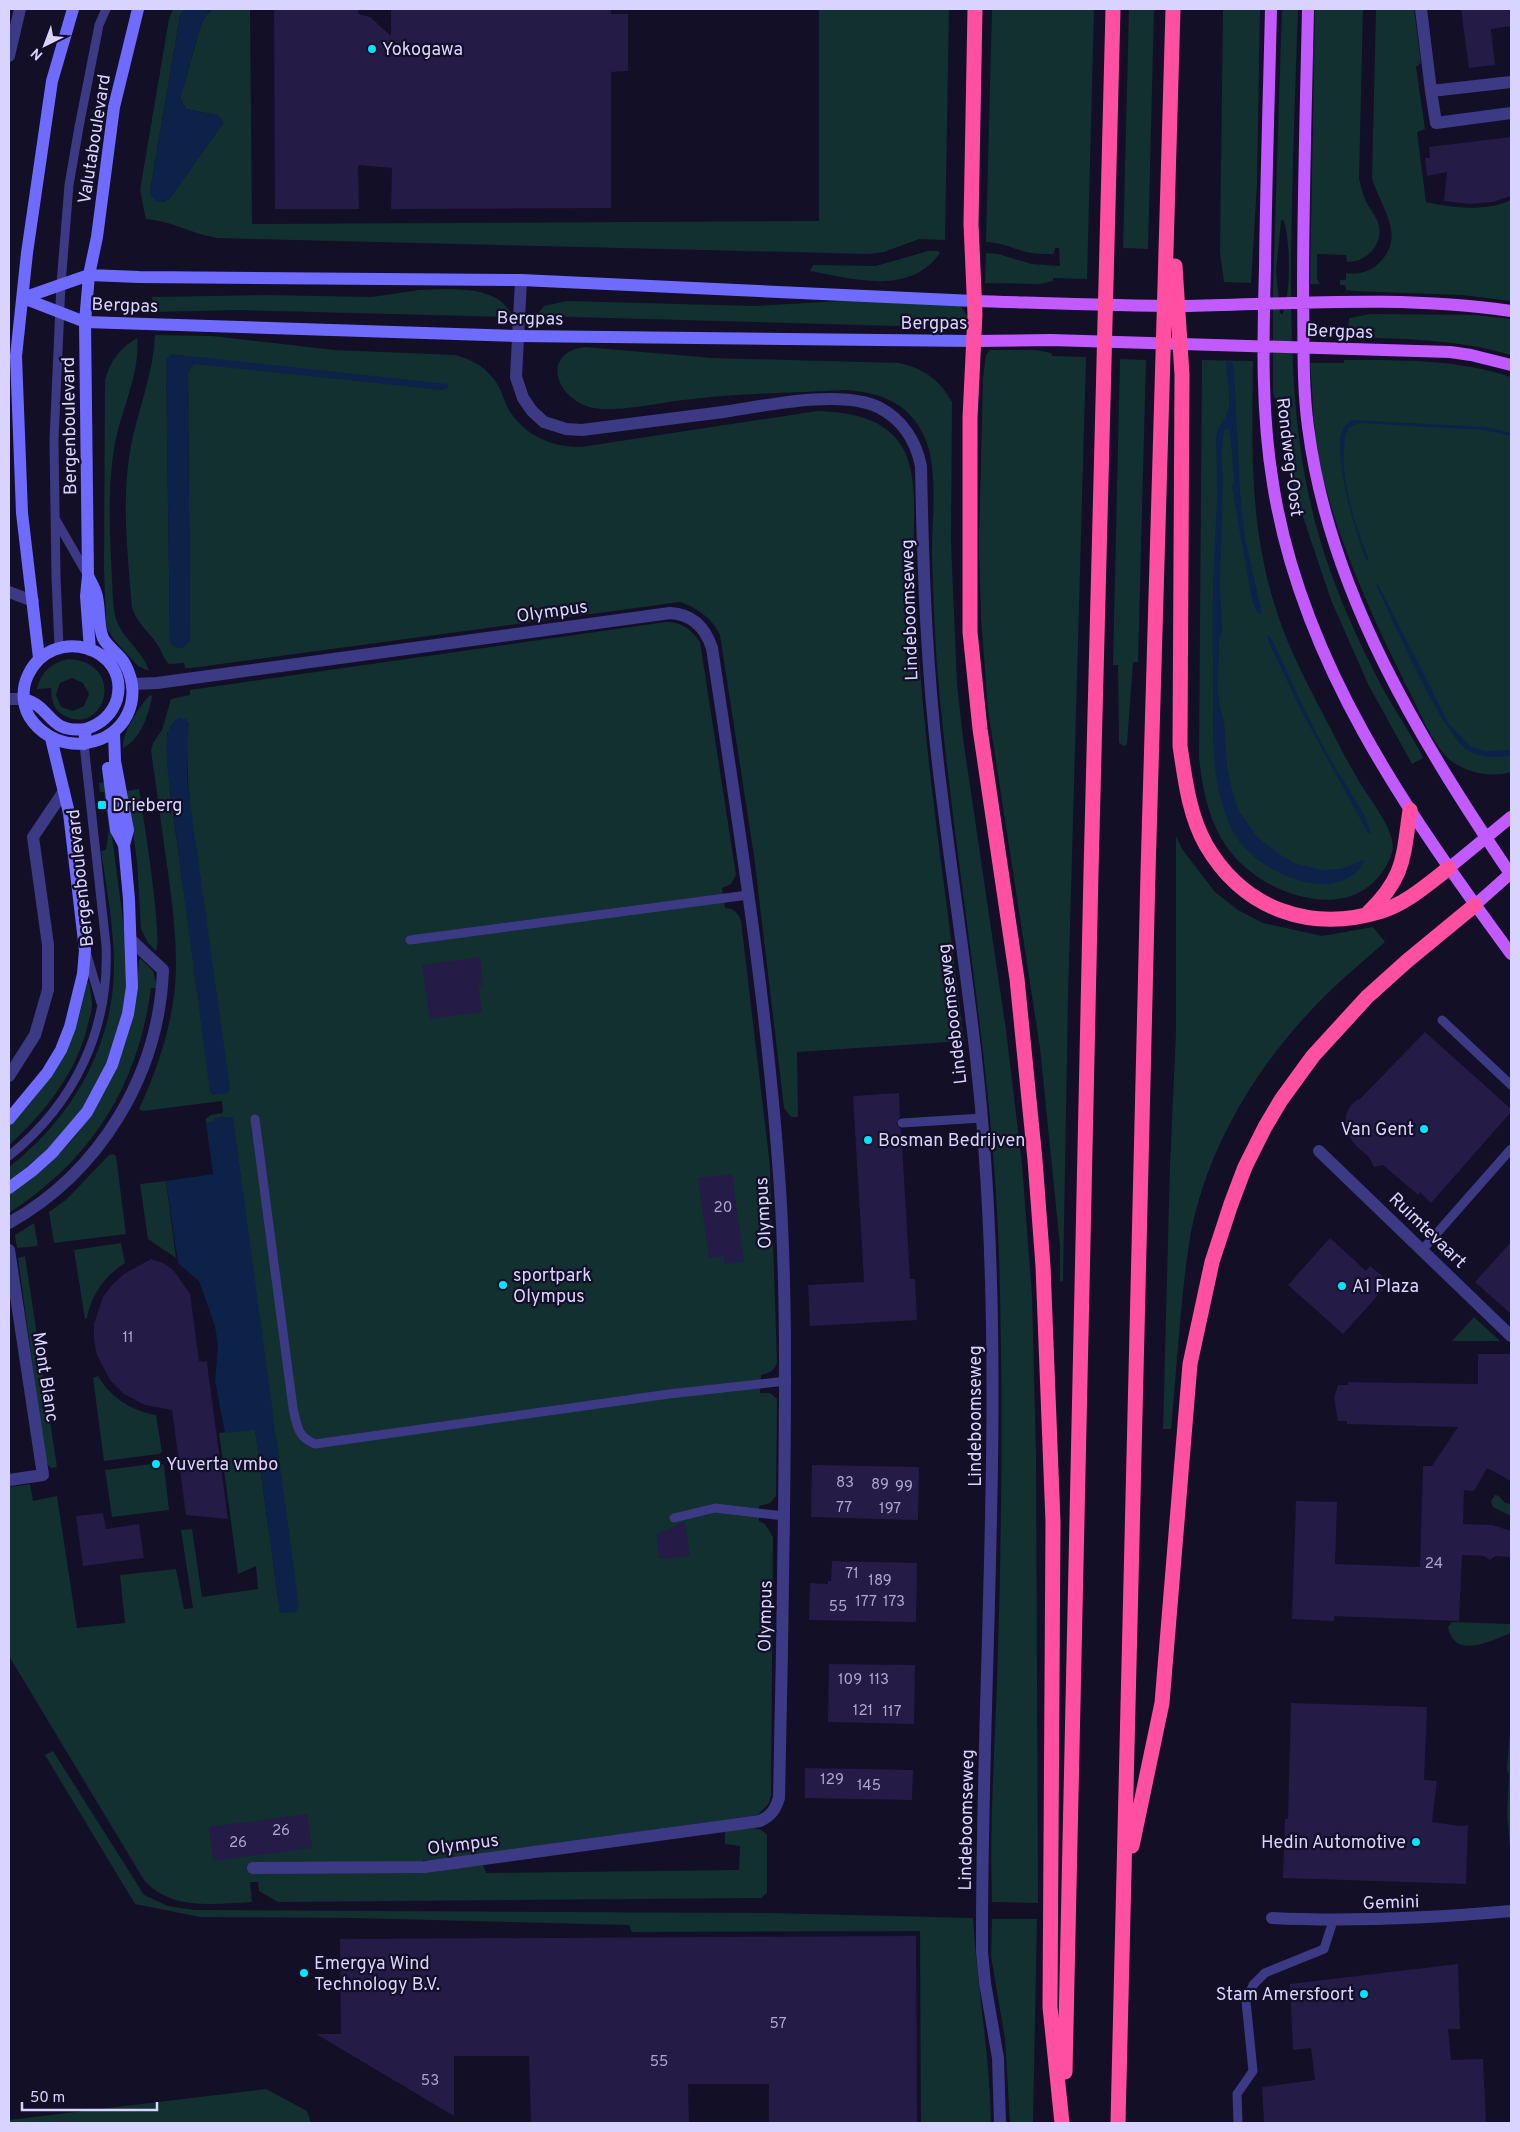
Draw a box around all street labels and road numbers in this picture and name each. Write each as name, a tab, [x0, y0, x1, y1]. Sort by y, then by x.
street label: Valutaboulevard	[74, 73, 117, 206]
street label: Bergpas	[91, 294, 159, 319]
street label: Bergpas	[496, 307, 564, 332]
street label: Bergpas	[901, 313, 967, 336]
street label: Bergpas	[1306, 320, 1374, 345]
street label: Bergenboulevard	[58, 357, 83, 495]
street label: Rondweg-Oost	[1270, 396, 1307, 518]
street label: Lindeboomseweg	[897, 539, 924, 681]
street label: Olympus	[515, 596, 589, 629]
street label: Bergenboulevard	[63, 808, 100, 948]
street label: Lindeboomseweg	[933, 942, 974, 1085]
street label: Olympus	[751, 1176, 778, 1249]
street label: Ruimtevaart	[1383, 1188, 1471, 1274]
street label: Mont Blanc	[26, 1330, 63, 1424]
street label: Lindeboomseweg	[965, 1345, 988, 1487]
street label: Olympus	[754, 1580, 779, 1652]
street label: Lindeboomseweg	[955, 1749, 980, 1891]
street label: Olympus	[426, 1830, 500, 1861]
street label: Gemini	[1362, 1891, 1420, 1916]

